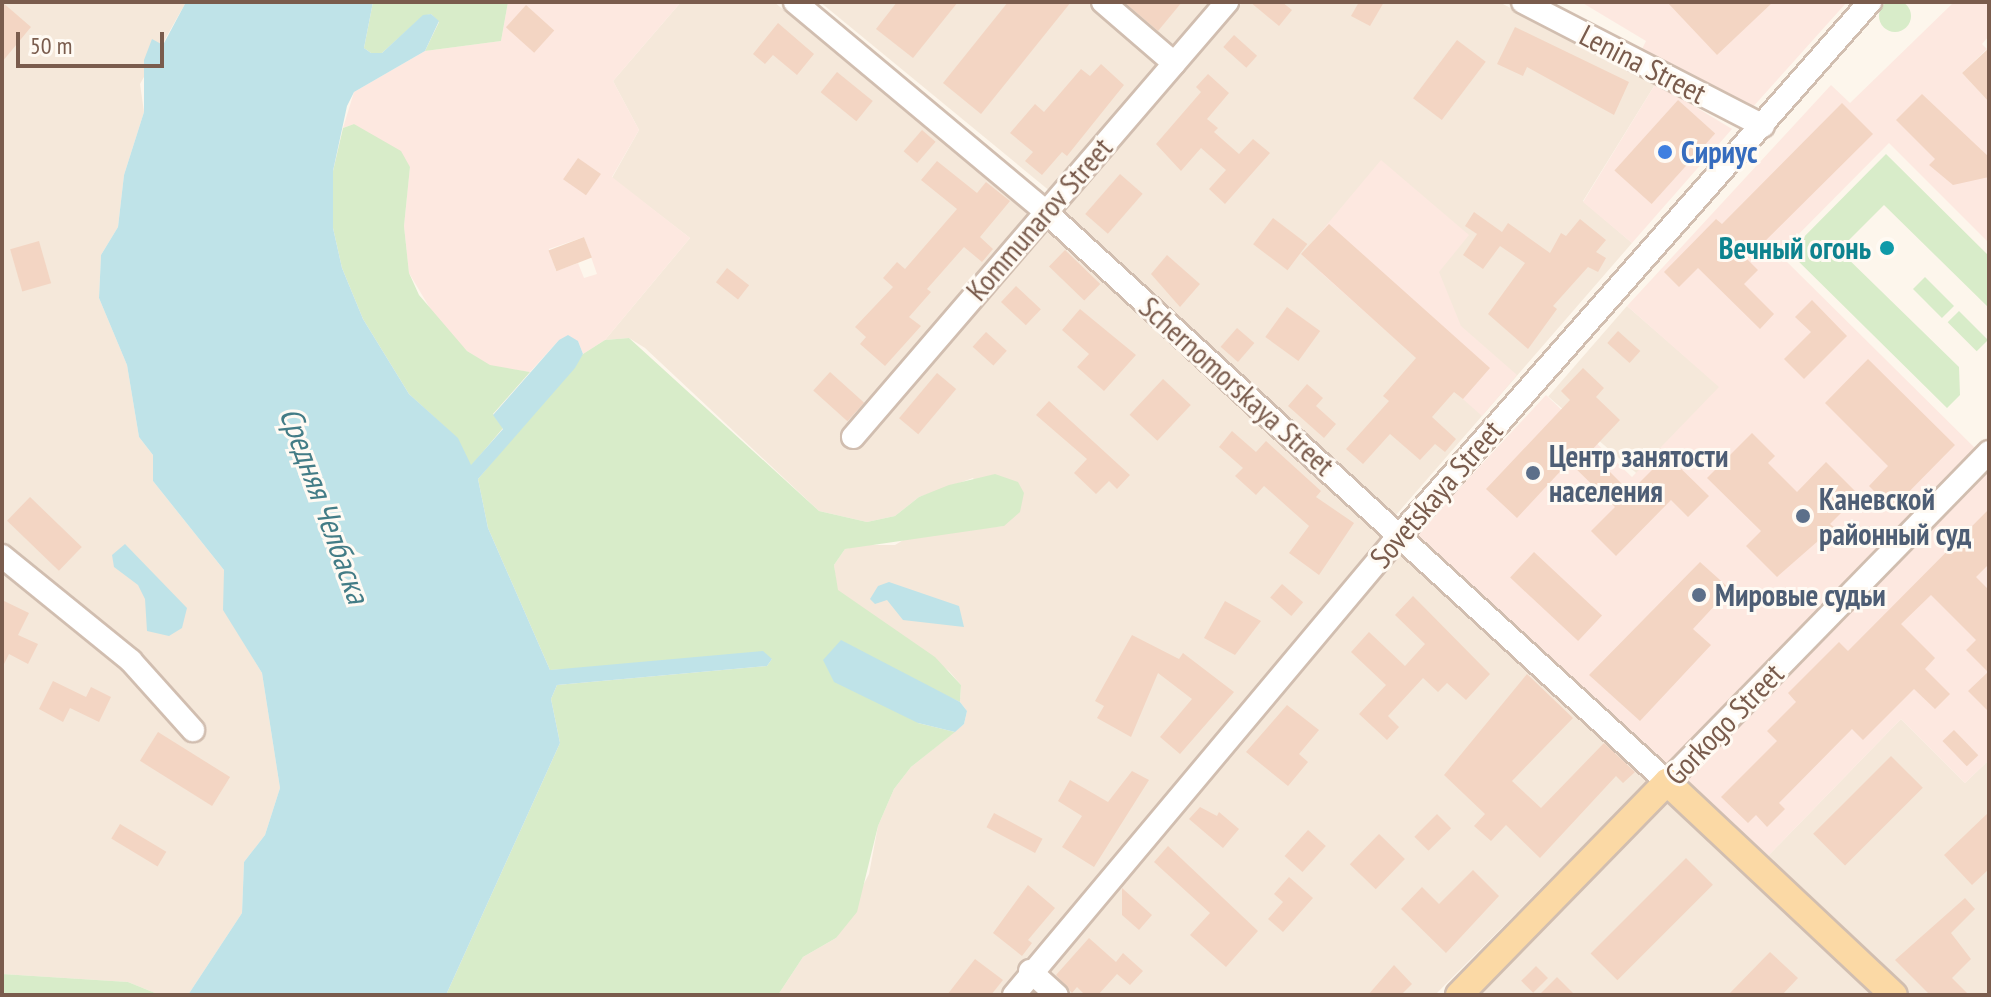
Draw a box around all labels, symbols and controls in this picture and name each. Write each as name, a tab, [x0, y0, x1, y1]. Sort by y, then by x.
scale bar	[20, 16, 168, 66]
street label: Lenina Street	[1574, 17, 1712, 111]
text: 50 m	[30, 30, 72, 61]
street label: Kommunarov Street	[958, 130, 1120, 308]
place label: Сириус	[1681, 134, 1757, 170]
marker: Сириус	[1656, 143, 1674, 161]
place label: Вечный огонь	[1719, 230, 1871, 266]
marker: Вечный огонь	[1878, 239, 1896, 257]
street label: Sсhernomorskaya Street	[1132, 289, 1342, 483]
water label: Средняя Челбаска	[272, 402, 378, 608]
street label: Sovetskaya Street	[1362, 413, 1510, 575]
place label: Центр занятости населения	[1549, 438, 1728, 508]
marker: Центр занятости населения	[1524, 464, 1542, 482]
place label: Каневской районный суд	[1819, 481, 1971, 552]
marker: Каневской районный суд	[1794, 507, 1812, 525]
place label: Мировые судьи	[1715, 577, 1886, 613]
marker: Мировые судьи	[1690, 586, 1708, 604]
street label: Gorkogo Street	[1657, 656, 1791, 792]

